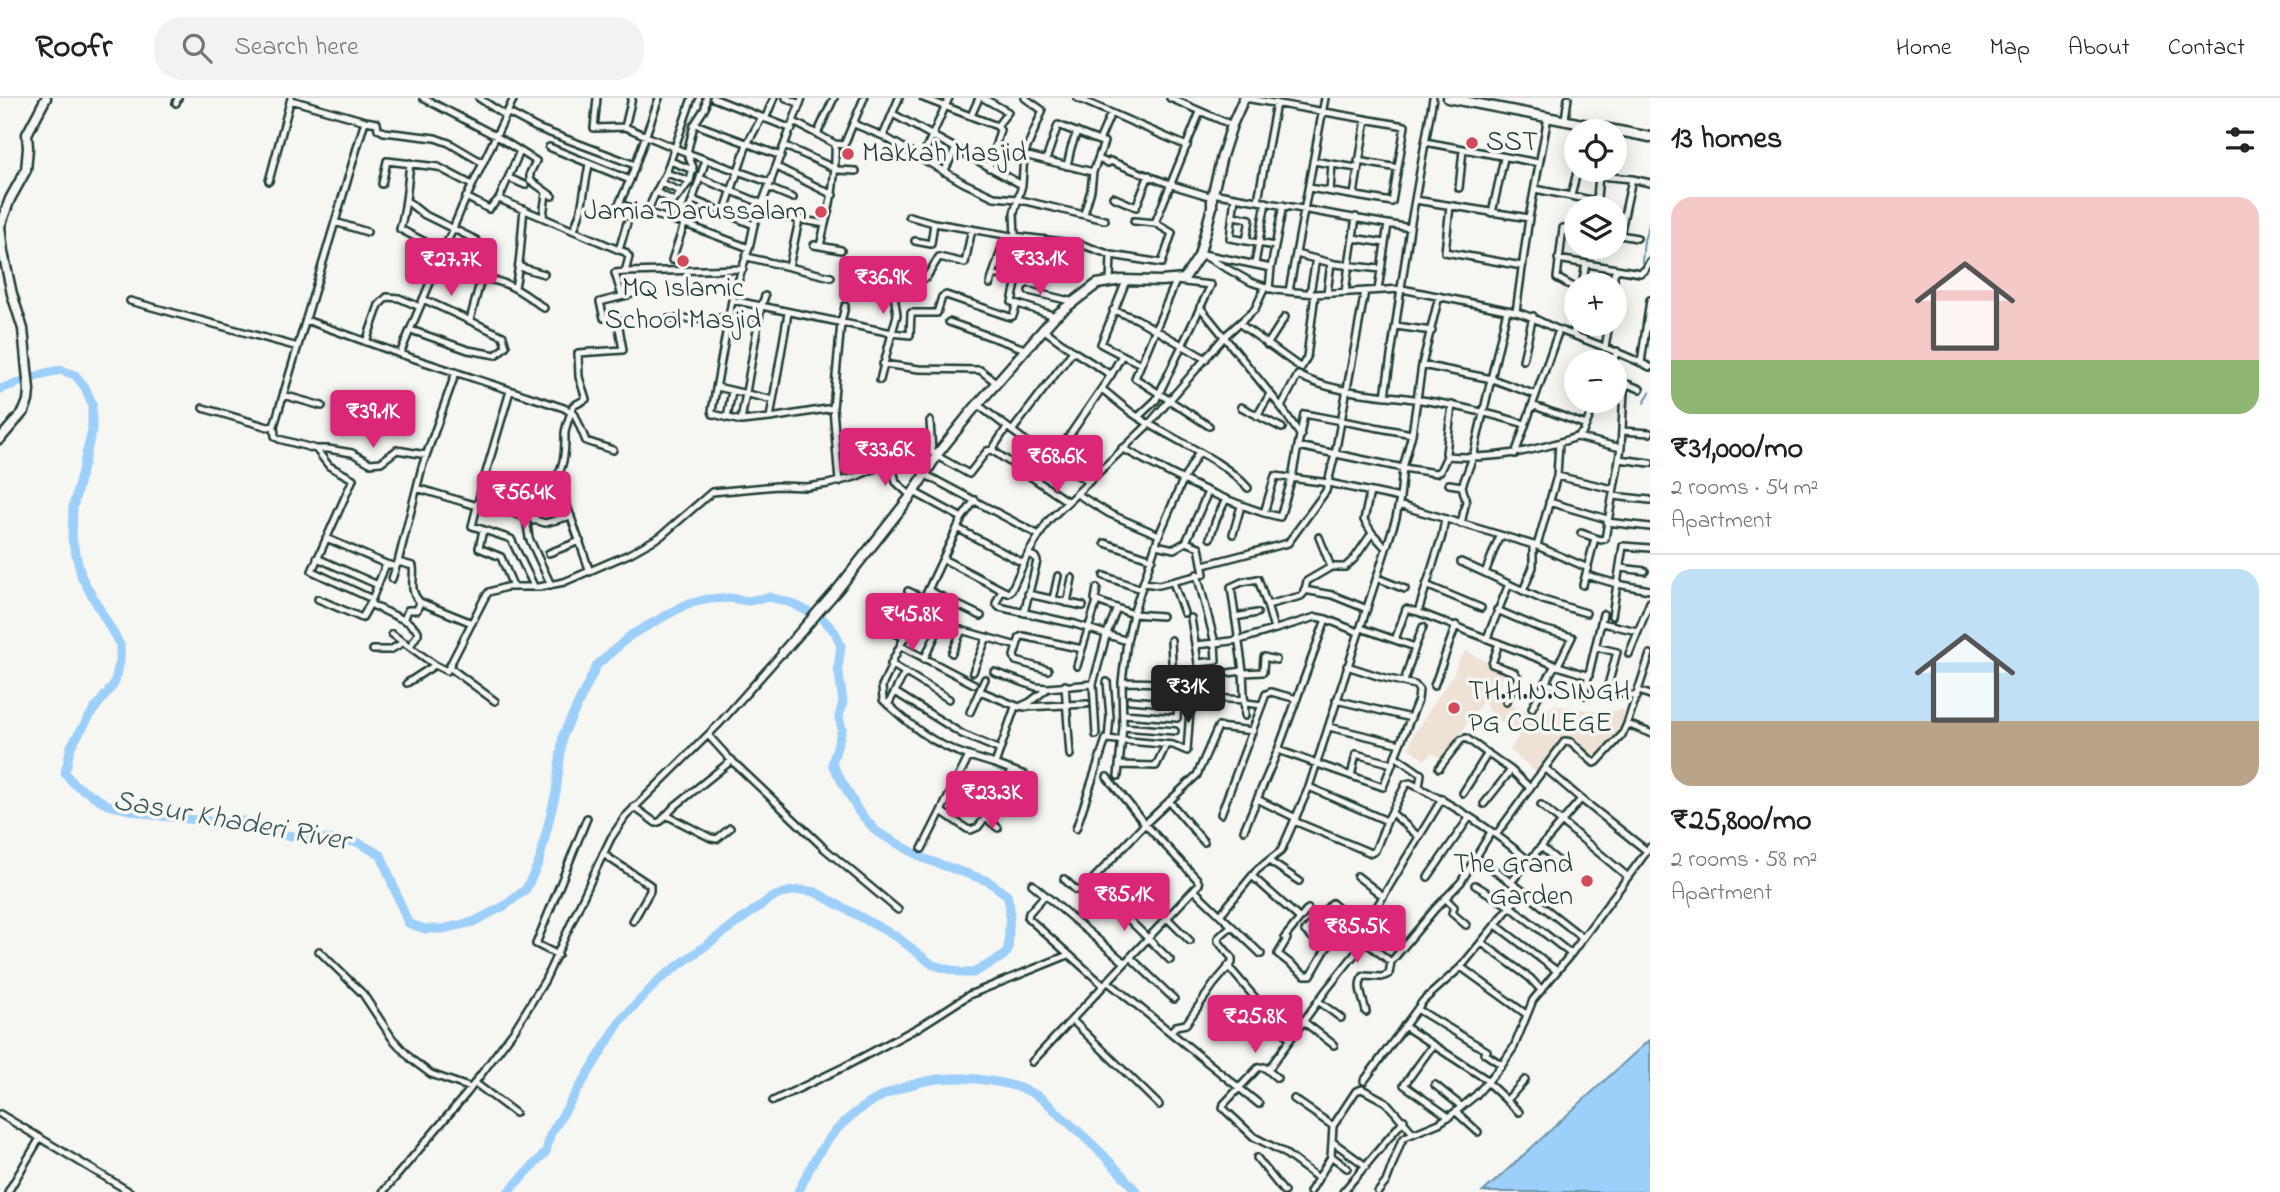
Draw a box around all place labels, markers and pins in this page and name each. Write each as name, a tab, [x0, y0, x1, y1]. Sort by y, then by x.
place label: SST	[1486, 123, 1538, 164]
place label: Makkah Masjid	[862, 134, 1027, 175]
marker: SST	[1464, 135, 1480, 151]
marker: Makkah Masjid	[840, 146, 856, 162]
place label: Jamia Darussalam	[584, 192, 807, 233]
marker: Jamia Darussalam	[813, 204, 829, 220]
pin: ₹27.7K	[394, 238, 508, 298]
pin: ₹33.1K	[983, 238, 1097, 297]
marker: MQ Islamic School Masjid	[675, 253, 691, 269]
pin: ₹36.9K	[826, 256, 940, 316]
place label: MQ Islamic School Masjid	[605, 269, 761, 342]
pin: ₹39.1K	[316, 390, 430, 450]
pin: ₹33.6K	[828, 428, 942, 488]
pin: ₹68.6K	[1000, 436, 1114, 495]
pin: ₹56.4K	[467, 472, 581, 531]
pin: ₹45.8K	[855, 594, 969, 653]
pin: ₹31K	[1147, 666, 1229, 725]
place label: TH.H.N.SINGH PG COLLEGE	[1468, 672, 1630, 745]
marker: TH.H.N.SINGH PG COLLEGE	[1446, 700, 1462, 716]
pin: ₹23.3K	[935, 772, 1049, 831]
place label: The Grand Garden	[1453, 845, 1573, 918]
marker: The Grand Garden	[1579, 873, 1595, 889]
pin: ₹85.1K	[1067, 874, 1181, 933]
pin: ₹85.5K	[1300, 906, 1414, 965]
pin: ₹25.8K	[1198, 996, 1312, 1055]

